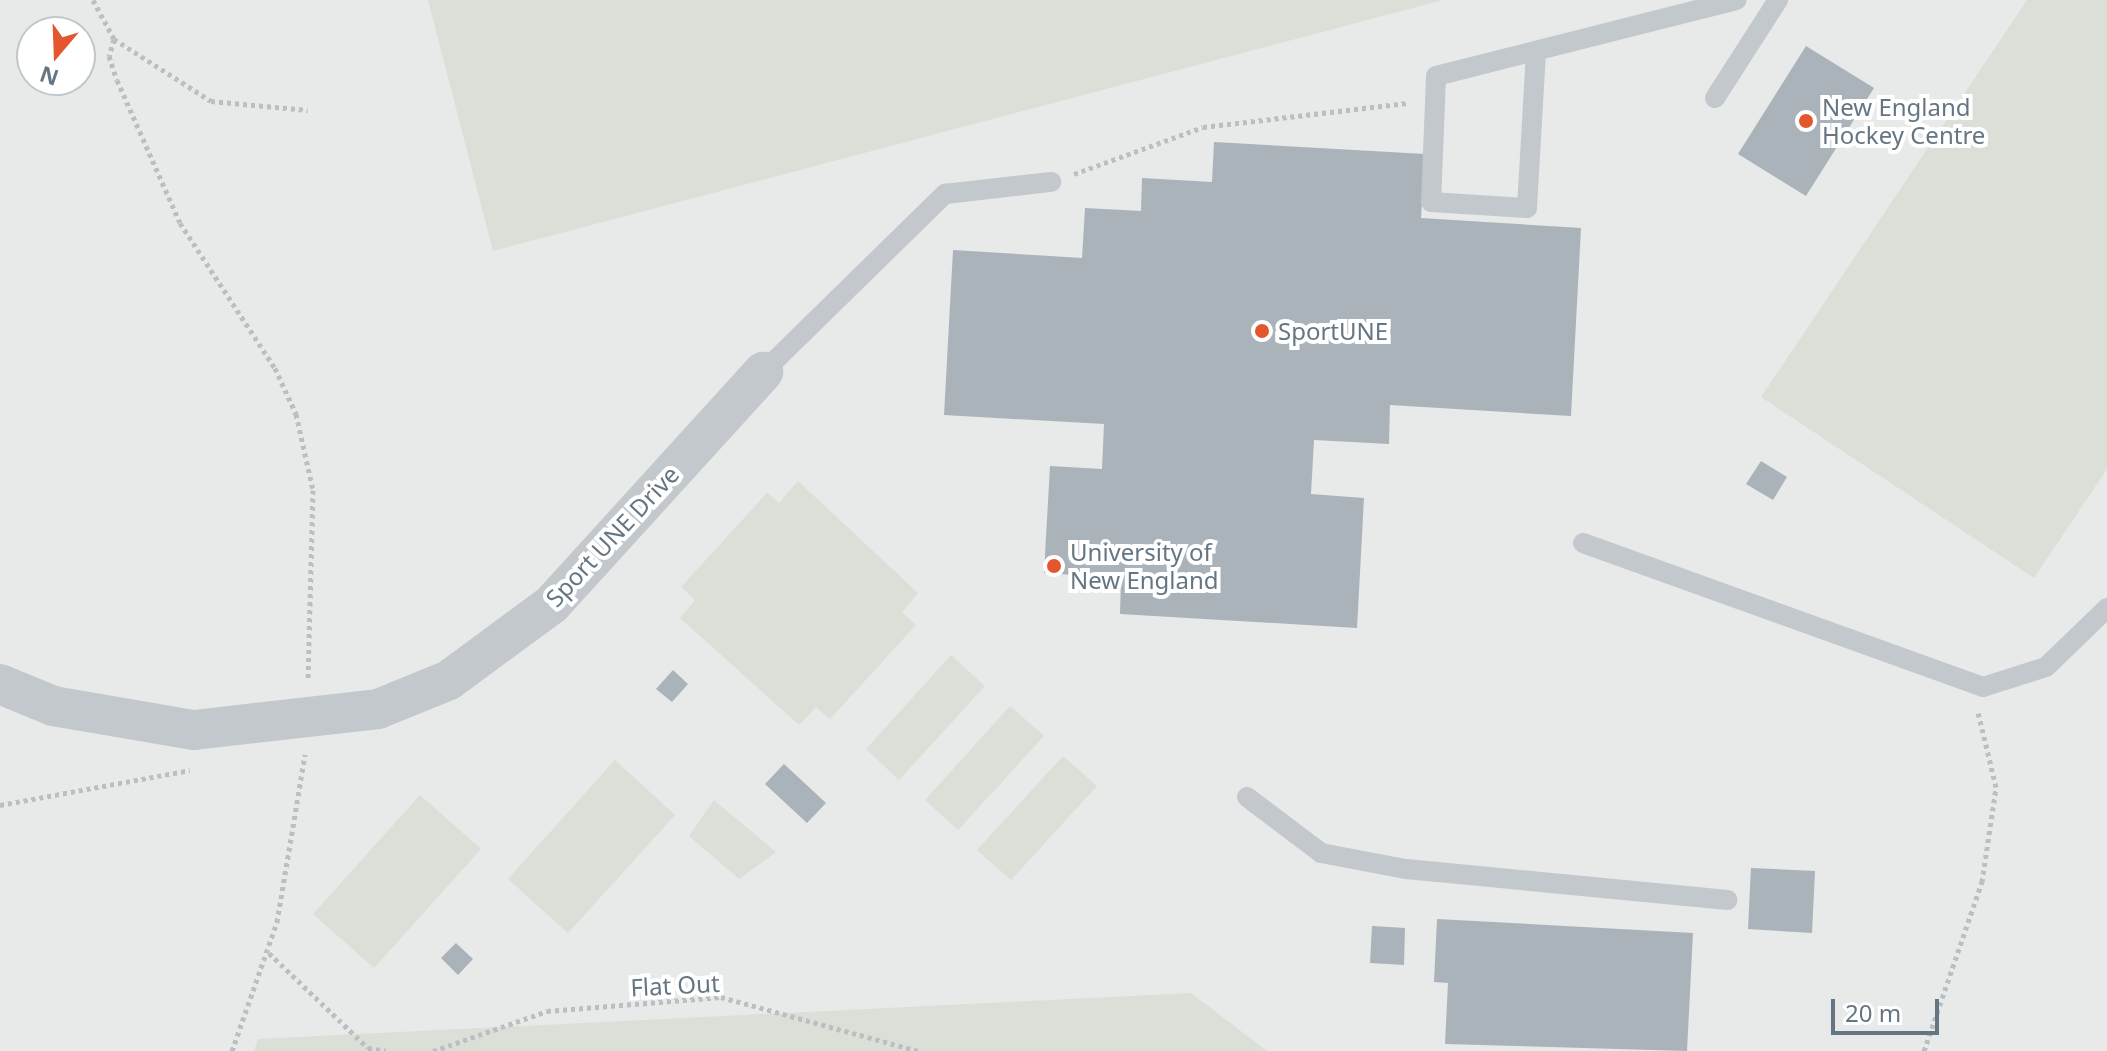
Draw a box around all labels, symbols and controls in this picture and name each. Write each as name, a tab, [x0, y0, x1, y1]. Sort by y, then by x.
north arrow	[16, 16, 96, 96]
text: N	[36, 60, 62, 94]
place label: New England Hockey Centre	[1822, 93, 1985, 149]
marker: New England Hockey Centre	[1797, 112, 1815, 130]
place label: SportUNE	[1278, 317, 1388, 345]
marker: SportUNE	[1253, 322, 1271, 340]
street label: Sport UNE Drive	[539, 460, 685, 612]
place label: University of New England	[1070, 538, 1219, 594]
marker: University of New England	[1045, 557, 1063, 575]
street label: Flat Out	[630, 968, 720, 1002]
scale bar	[1835, 983, 1943, 1033]
text: 20 m	[1845, 996, 1901, 1029]

